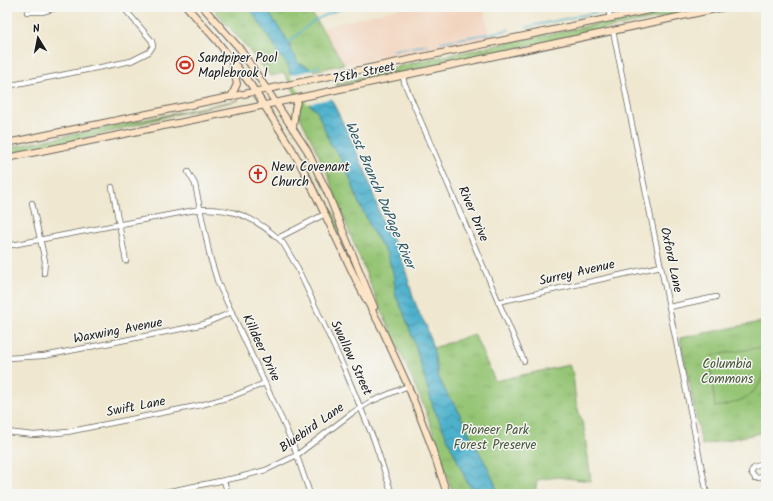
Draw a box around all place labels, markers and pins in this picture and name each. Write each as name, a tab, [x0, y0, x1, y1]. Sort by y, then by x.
place label: Sandpiper Pool Maplebrook I	[198, 48, 277, 84]
sports icon: Sandpiper Pool Maplebrook I	[175, 55, 195, 75]
place label: New Covenant Church	[271, 157, 351, 193]
church icon: New Covenant Church	[248, 164, 268, 184]

